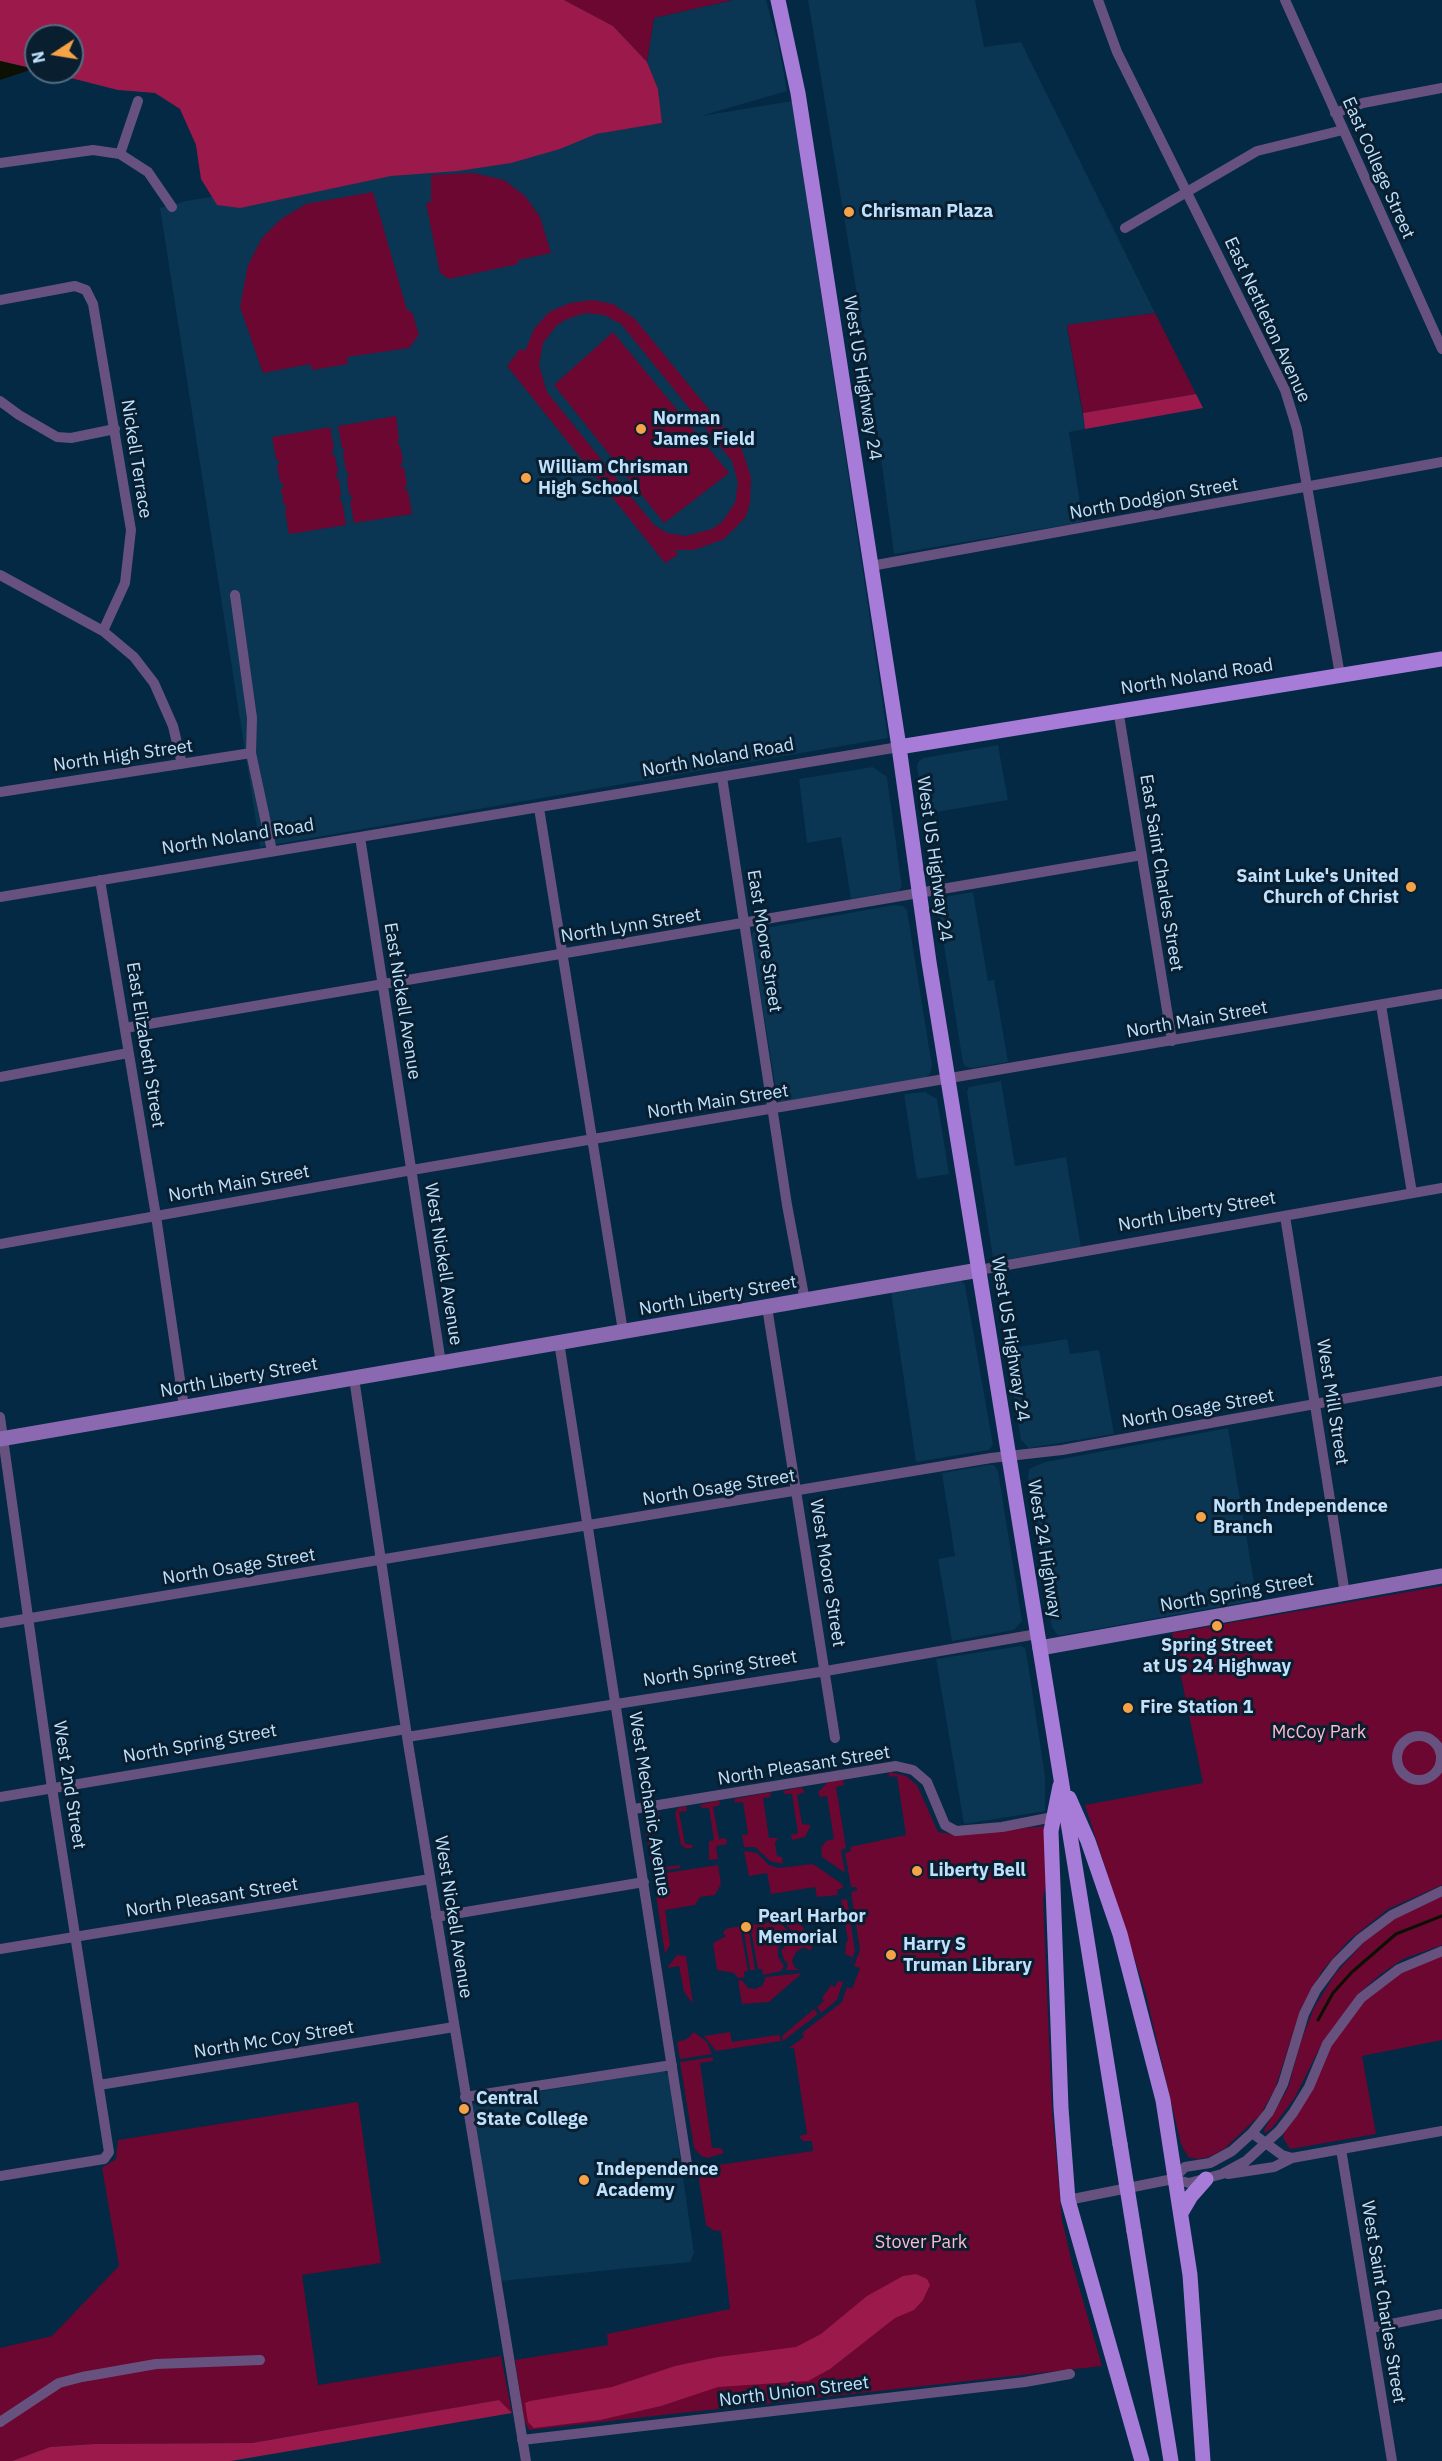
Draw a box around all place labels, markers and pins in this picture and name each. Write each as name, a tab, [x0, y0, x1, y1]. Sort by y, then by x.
place label: Chrisman Plaza	[861, 201, 993, 223]
marker: Chrisman Plaza	[842, 205, 856, 219]
place label: Norman James Field	[653, 408, 755, 450]
marker: Norman James Field	[634, 422, 648, 436]
place label: William Chrisman High School	[538, 457, 688, 500]
marker: William Chrisman High School	[519, 471, 533, 485]
place label: Saint Luke's United Church of Christ	[1236, 866, 1399, 908]
marker: Saint Luke's United Church of Christ	[1404, 880, 1418, 894]
place label: North Independence Branch	[1213, 1496, 1388, 1538]
marker: North Independence Branch	[1194, 1510, 1208, 1524]
marker: Spring Street at US 24 Highway	[1210, 1619, 1224, 1633]
place label: Spring Street at US 24 Highway	[1143, 1635, 1291, 1678]
place label: Fire Station 1	[1140, 1697, 1253, 1719]
marker: Fire Station 1	[1121, 1701, 1135, 1715]
place label: Liberty Bell	[929, 1860, 1026, 1882]
marker: Liberty Bell	[910, 1864, 924, 1878]
place label: Pearl Harbor Memorial	[758, 1906, 866, 1948]
marker: Pearl Harbor Memorial	[739, 1920, 753, 1934]
place label: Harry S Truman Library	[903, 1934, 1032, 1976]
marker: Harry S Truman Library	[884, 1948, 898, 1962]
place label: Central State College	[476, 2088, 588, 2130]
marker: Central State College	[457, 2102, 471, 2116]
place label: Independence Academy	[596, 2159, 718, 2202]
marker: Independence Academy	[577, 2173, 591, 2187]

